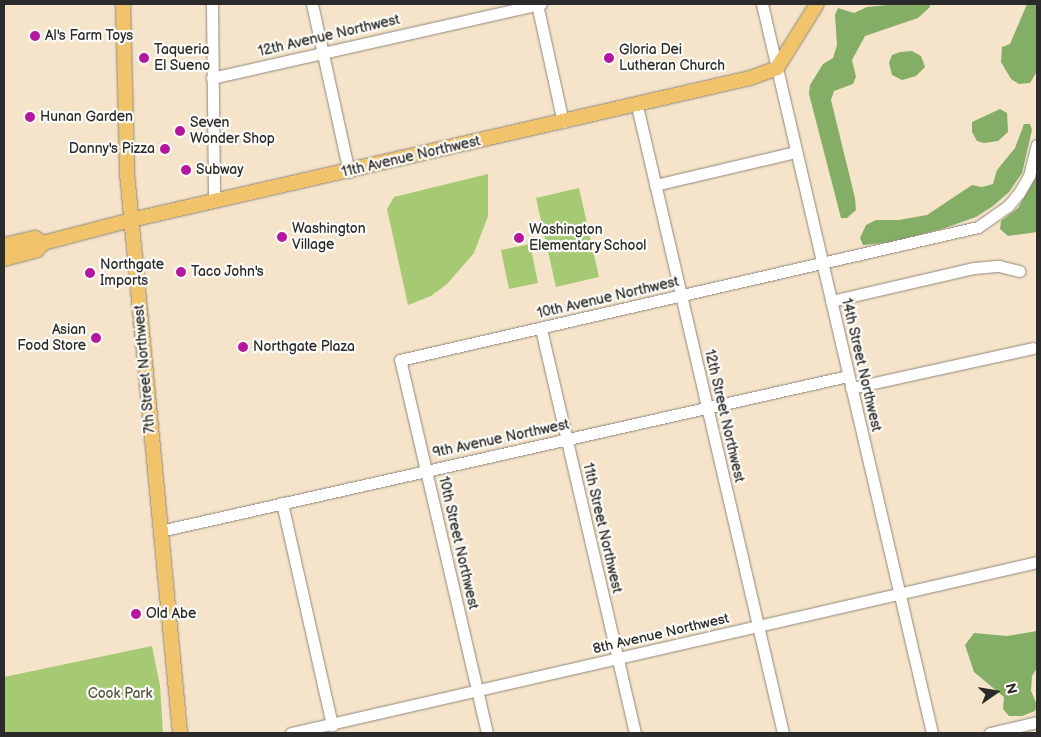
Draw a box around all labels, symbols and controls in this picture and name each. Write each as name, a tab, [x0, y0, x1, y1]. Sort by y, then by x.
street label: 12th Avenue Northwest	[257, 12, 401, 60]
place label: Al's Farm Toys	[45, 28, 134, 44]
marker: Al's Farm Toys	[29, 30, 41, 42]
place label: Taqueria El Sueno	[154, 42, 211, 74]
place label: Gloria Dei Lutheran Church	[619, 42, 725, 74]
marker: Taqueria El Sueno	[138, 52, 150, 64]
marker: Gloria Dei Lutheran Church	[603, 52, 615, 64]
place label: Hunan Garden	[40, 109, 133, 125]
marker: Hunan Garden	[24, 111, 36, 123]
place label: Seven Wonder Shop	[190, 115, 275, 148]
marker: Seven Wonder Shop	[174, 125, 186, 137]
street label: 11th Avenue Northwest	[340, 133, 482, 181]
place label: Danny's Pizza	[69, 141, 155, 157]
marker: Danny's Pizza	[159, 143, 171, 155]
place label: Subway	[196, 162, 244, 178]
marker: Subway	[180, 164, 192, 176]
place label: Washington Village	[292, 221, 366, 253]
place label: Washington Elementary School	[529, 222, 648, 254]
marker: Washington Village	[276, 231, 288, 243]
marker: Washington Elementary School	[513, 232, 525, 244]
place label: Northgate Imports	[100, 257, 164, 290]
place label: Taco John's	[191, 264, 265, 280]
marker: Taco John's	[175, 266, 187, 278]
marker: Northgate Imports	[84, 267, 96, 279]
street label: 10th Avenue Northwest	[536, 274, 680, 322]
street label: 14th Street Northwest	[837, 297, 885, 433]
street label: 7th Street Northwest	[131, 304, 159, 434]
place label: Asian Food Store	[17, 322, 86, 354]
marker: Asian Food Store	[90, 332, 102, 344]
place label: Northgate Plaza	[253, 339, 355, 355]
marker: Northgate Plaza	[237, 341, 249, 353]
street label: 12th Street Northwest	[701, 348, 747, 484]
street label: 9th Avenue Northwest	[431, 416, 571, 462]
street label: 11th Street Northwest	[579, 461, 625, 595]
street label: 10th Street Northwest	[435, 475, 481, 611]
place label: Old Abe	[146, 606, 196, 622]
marker: Old Abe	[130, 608, 142, 620]
street label: 8th Avenue Northwest	[591, 610, 731, 658]
north arrow	[971, 667, 1021, 717]
text: N	[1002, 681, 1021, 696]
park label: Cook Park	[88, 686, 152, 702]

